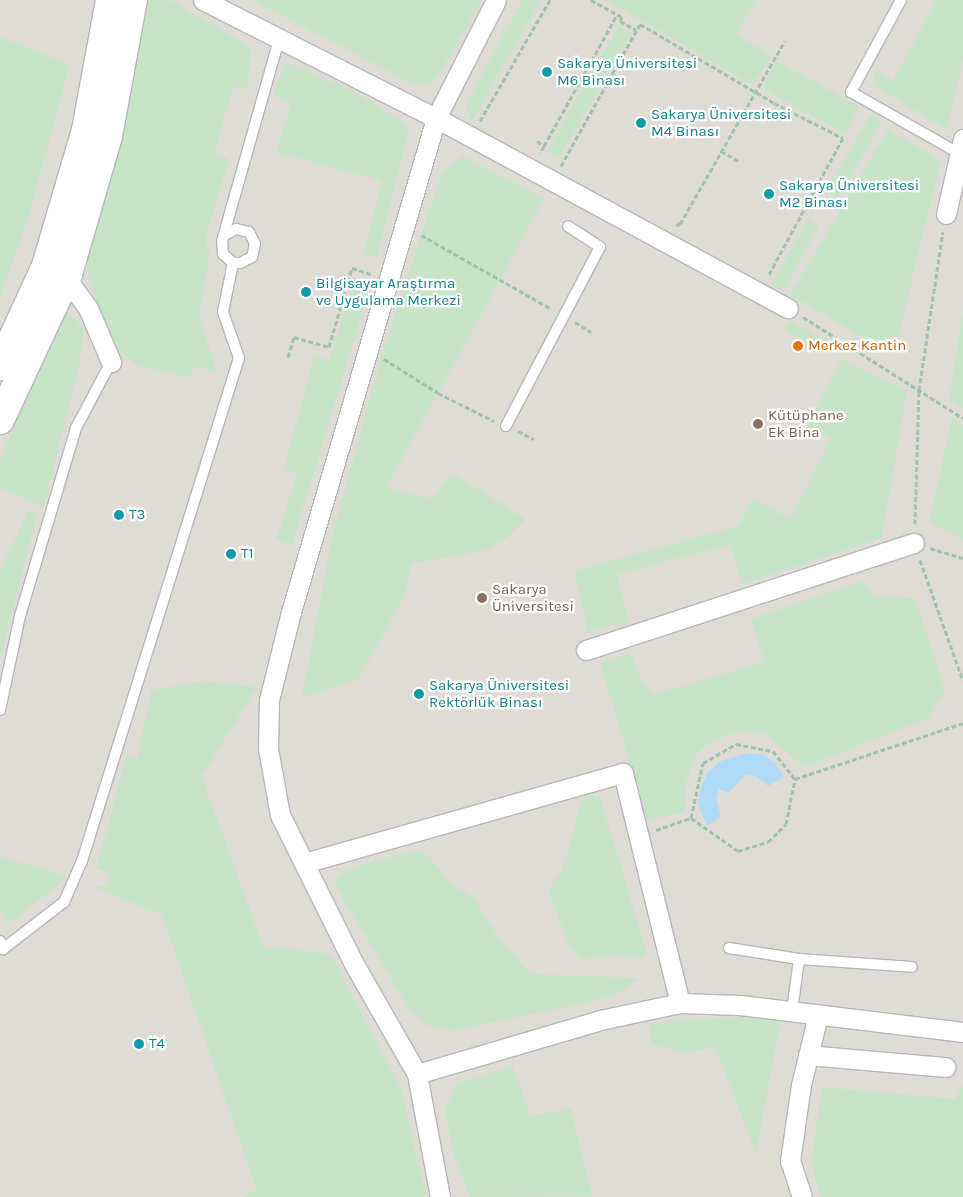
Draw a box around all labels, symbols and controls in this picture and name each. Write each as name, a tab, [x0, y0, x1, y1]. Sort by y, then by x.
place label: Sakarya Üniversitesi M6 Binası	[557, 54, 697, 89]
marker: Sakarya Üniversitesi M6 Binası	[541, 66, 553, 78]
place label: Sakarya Üniversitesi M4 Binası	[651, 105, 791, 140]
marker: Sakarya Üniversitesi M4 Binası	[635, 117, 647, 129]
place label: Sakarya Üniversitesi M2 Binası	[779, 176, 919, 211]
marker: Sakarya Üniversitesi M2 Binası	[763, 188, 775, 200]
place label: Bilgisayar Araştırma ve Uygulama Merkezi	[316, 274, 461, 309]
marker: Bilgisayar Araştırma ve Uygulama Merkezi	[300, 286, 312, 298]
place label: Merkez Kantin	[808, 337, 906, 355]
marker: Merkez Kantin	[792, 340, 804, 352]
place label: Kütüphane Ek Bina	[768, 406, 844, 441]
marker: Kütüphane Ek Bina	[752, 418, 764, 430]
place label: T3	[129, 506, 145, 524]
marker: T3	[113, 509, 125, 521]
place label: T1	[241, 545, 253, 563]
marker: T1	[225, 548, 237, 560]
place label: Sakarya Üniversitesi	[492, 580, 574, 615]
marker: Sakarya Üniversitesi	[476, 592, 488, 604]
place label: Sakarya Üniversitesi Rektörlük Binası	[429, 676, 569, 711]
marker: Sakarya Üniversitesi Rektörlük Binası	[413, 688, 425, 700]
place label: T4	[149, 1035, 165, 1053]
marker: T4	[133, 1038, 145, 1050]

